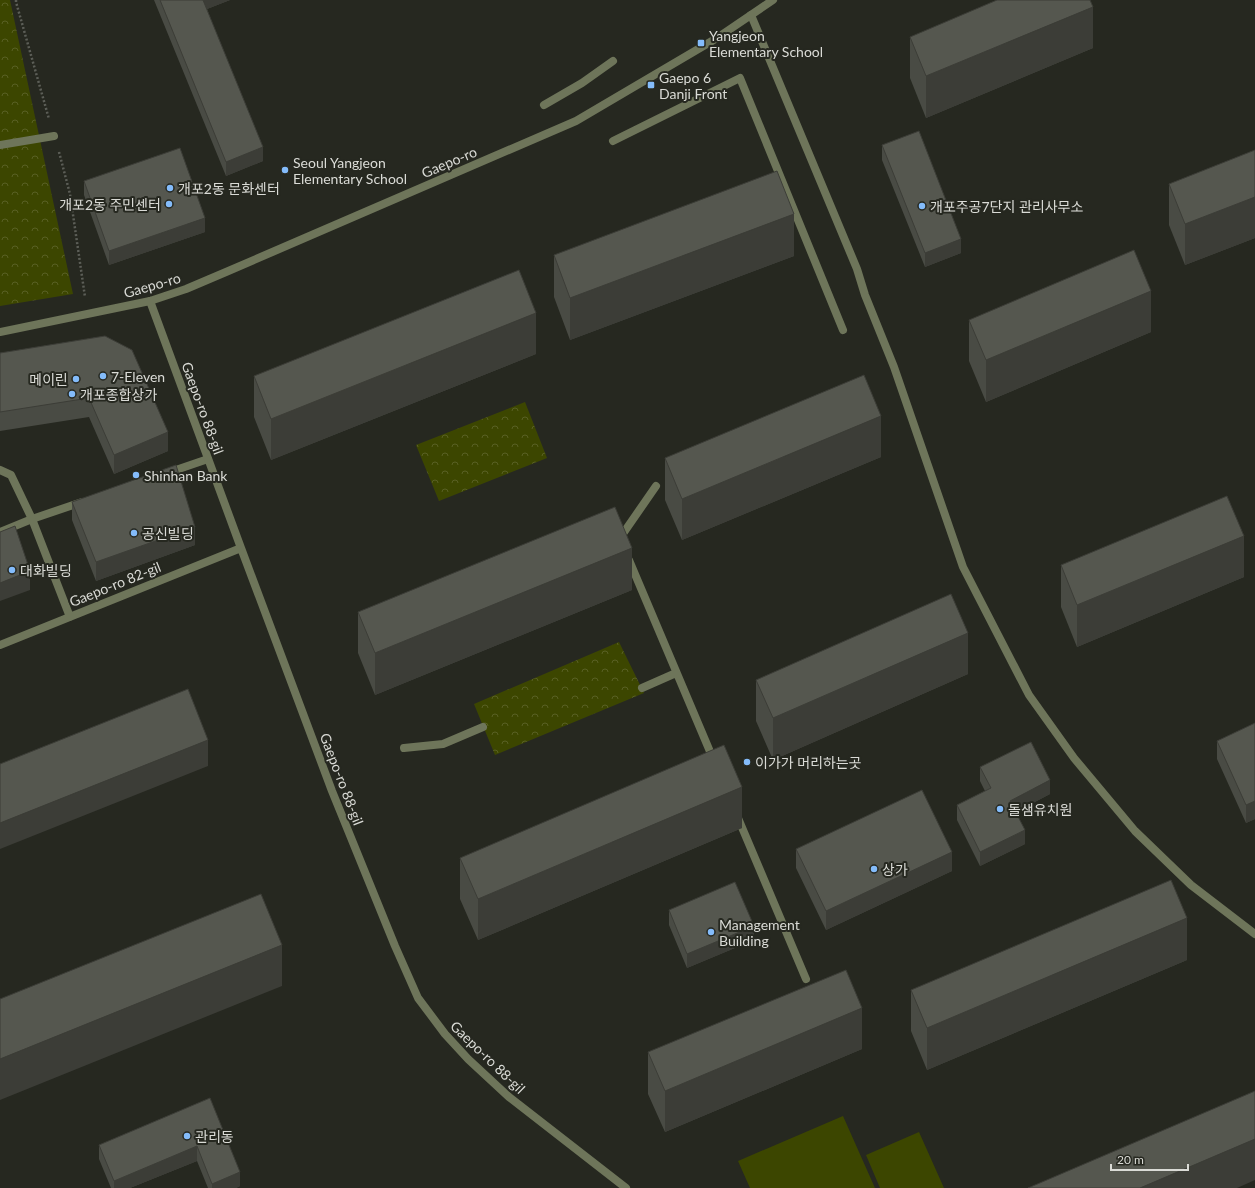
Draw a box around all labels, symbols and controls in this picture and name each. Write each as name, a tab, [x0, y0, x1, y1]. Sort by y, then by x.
place label: Yangjeon Elementary School	[709, 27, 823, 60]
marker: Yangjeon Elementary School	[696, 38, 706, 48]
place label: Gaepo 6 Danji Front	[659, 69, 727, 102]
marker: Gaepo 6 Danji Front	[646, 80, 656, 90]
street label: Gaepo-ro	[419, 143, 479, 181]
place label: Seoul Yangjeon Elementary School	[293, 154, 407, 187]
marker: Seoul Yangjeon Elementary School	[280, 165, 290, 175]
place label: 개포2동 문화센터	[178, 180, 280, 197]
marker: 개포2동 문화센터	[165, 183, 175, 193]
place label: 개포2동 주민센터	[59, 196, 161, 213]
place label: 개포주공7단지 관리사무소	[930, 198, 1084, 215]
marker: 개포2동 주민센터	[164, 199, 174, 209]
marker: 개포주공7단지 관리사무소	[917, 201, 927, 211]
street label: Gaepo-ro	[122, 269, 182, 301]
street label: Gaepo-ro 88-gil	[178, 359, 228, 457]
place label: 7-Eleven	[111, 368, 165, 385]
place label: 메이린	[29, 371, 68, 388]
marker: 7-Eleven	[98, 371, 108, 381]
marker: 메이린	[71, 374, 81, 384]
place label: 개포종합상가	[80, 386, 157, 403]
marker: 개포종합상가	[67, 389, 77, 399]
place label: Shinhan Bank	[144, 467, 228, 484]
marker: Shinhan Bank	[131, 470, 141, 480]
place label: 공신빌딩	[142, 525, 194, 542]
marker: 공신빌딩	[129, 528, 139, 538]
street label: Gaepo-ro 82-gil	[67, 558, 163, 610]
place label: 대화빌딩	[20, 562, 72, 579]
marker: 대화빌딩	[7, 565, 17, 575]
street label: Gaepo-ro 88-gil	[317, 731, 367, 827]
place label: 이가가 머리하는곳	[755, 754, 862, 771]
marker: 이가가 머리하는곳	[742, 757, 752, 767]
place label: 돌샘유치원	[1008, 801, 1072, 818]
marker: 돌샘유치원	[995, 804, 1005, 814]
place label: 상가	[882, 861, 908, 878]
marker: 상가	[869, 864, 879, 874]
place label: Management Building	[719, 916, 800, 949]
marker: Management Building	[706, 927, 716, 937]
street label: Gaepo-ro 88-gil	[447, 1017, 529, 1097]
place label: 관리동	[195, 1128, 234, 1145]
marker: 관리동	[182, 1131, 192, 1141]
scale bar	[1111, 1146, 1188, 1172]
text: 20 m	[1117, 1152, 1144, 1167]

